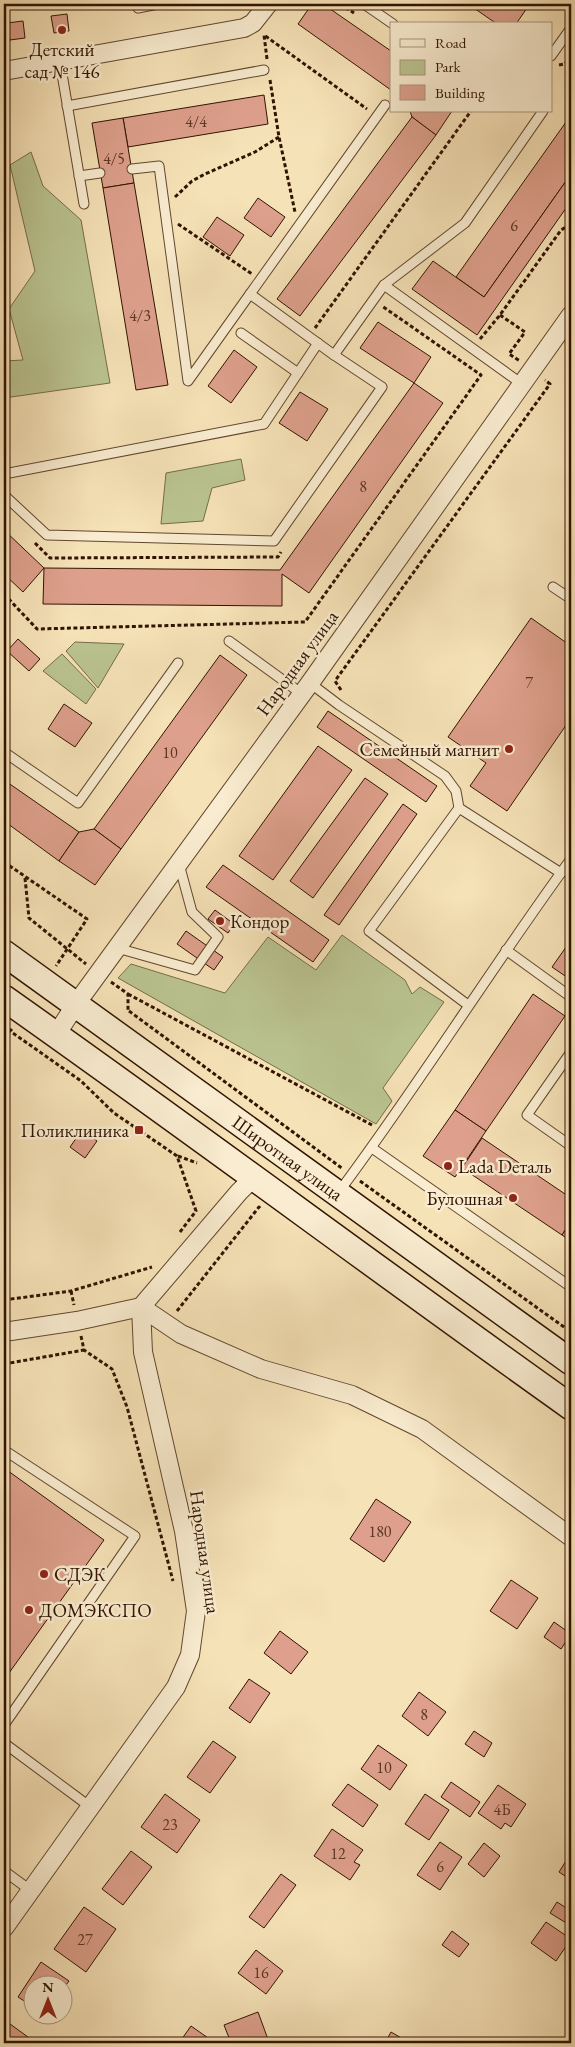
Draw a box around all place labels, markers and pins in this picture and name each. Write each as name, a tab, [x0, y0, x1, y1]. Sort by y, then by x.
marker: Детский сад № 146	[56, 24, 68, 36]
place label: Детский сад № 146	[24, 37, 100, 84]
place label: Семейный магнит	[360, 737, 499, 762]
marker: Семейный магнит	[503, 743, 515, 755]
place label: Кондор	[230, 909, 290, 934]
marker: Кондор	[214, 915, 226, 927]
place label: Поликлиника	[21, 1118, 129, 1143]
marker: Поликлиника	[133, 1124, 145, 1136]
place label: Lada Dеталь	[458, 1154, 552, 1179]
marker: Lada Dеталь	[442, 1160, 454, 1172]
place label: Булошная	[426, 1186, 504, 1211]
marker: Булошная	[507, 1192, 519, 1204]
place label: СДЭК	[54, 1562, 106, 1587]
marker: СДЭК	[38, 1568, 50, 1580]
place label: ДОМЭКСПО	[39, 1598, 152, 1623]
marker: ДОМЭКСПО	[23, 1604, 35, 1616]

